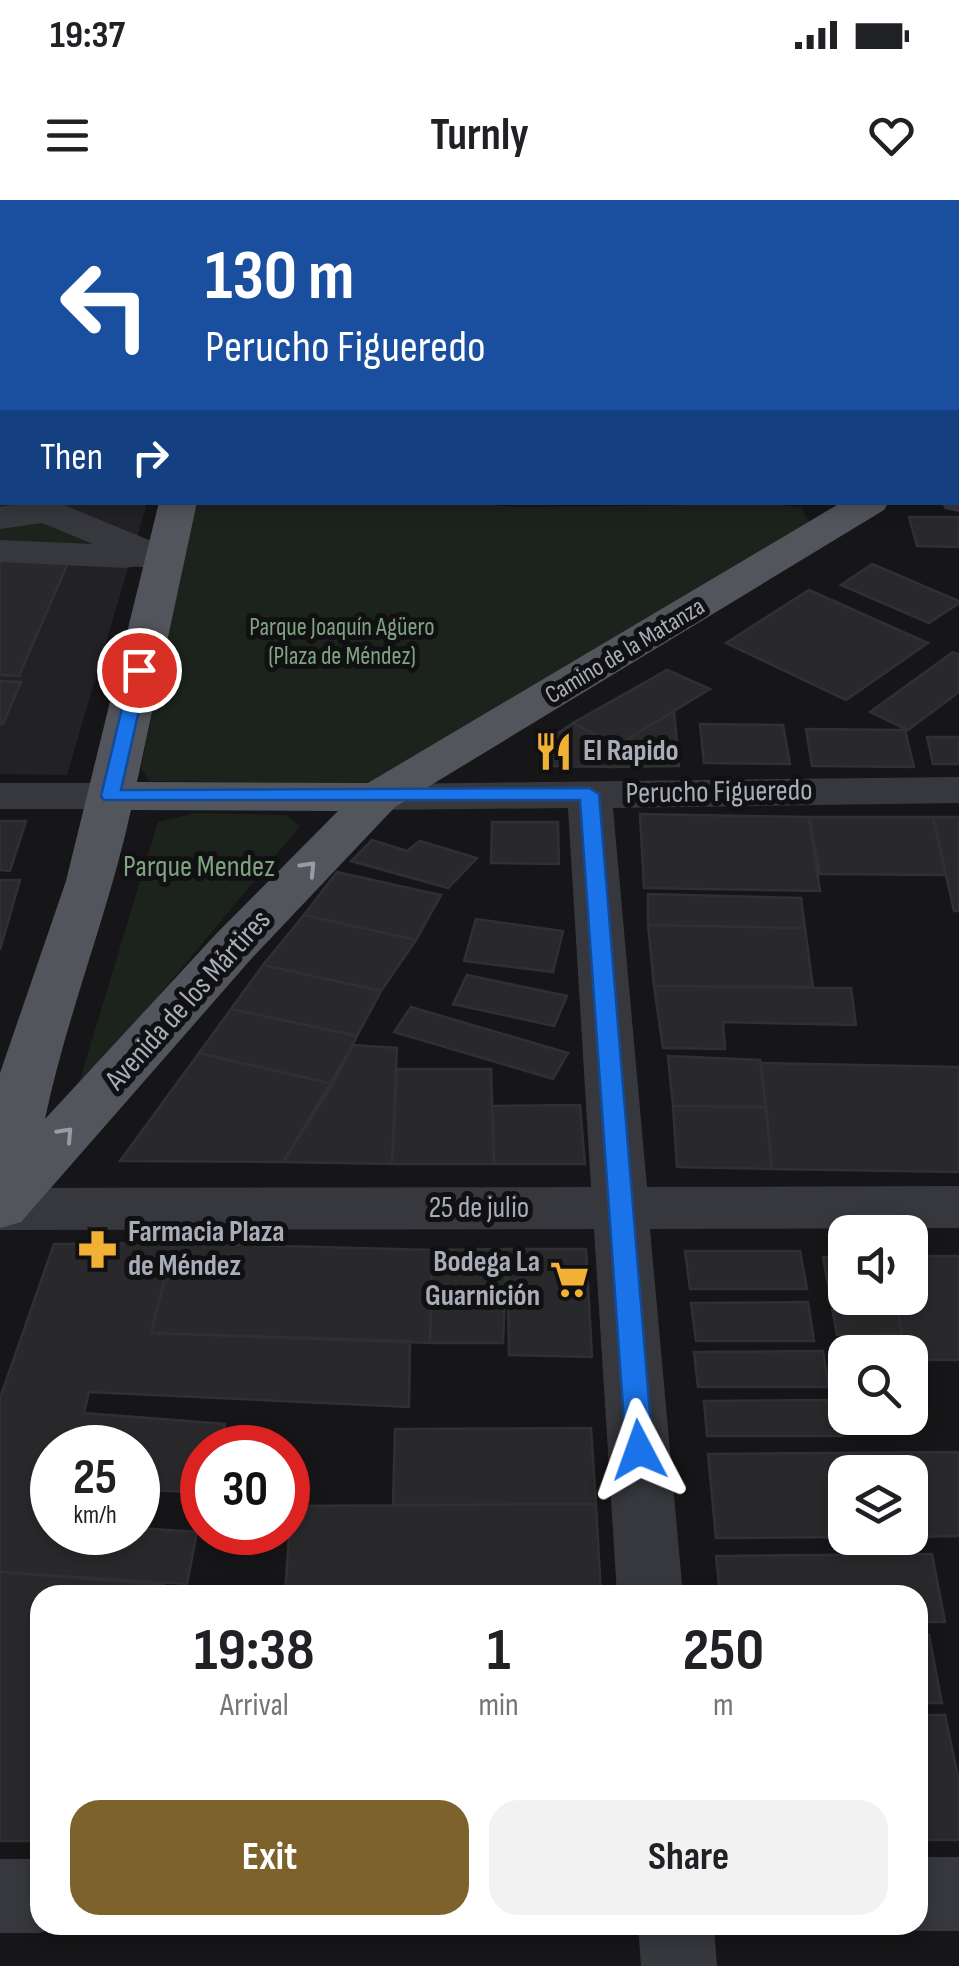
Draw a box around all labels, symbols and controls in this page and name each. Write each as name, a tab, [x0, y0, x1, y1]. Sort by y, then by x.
text: 19:37	[50, 13, 125, 58]
icon: menu	[40, 108, 95, 163]
text: Turnly	[430, 108, 529, 163]
icon: heart	[864, 108, 919, 163]
text: 130 m	[205, 235, 354, 319]
icon: left	[40, 240, 170, 370]
text: Perucho Figueredo	[205, 320, 486, 375]
icon: right	[123, 430, 178, 485]
text: Then	[40, 435, 103, 480]
street label: Camino de la Matanza	[540, 591, 710, 711]
park label: Parque Joaquín Agüero (Plaza de Méndez)	[249, 612, 435, 672]
pin	[97, 628, 182, 713]
icon: arrive	[112, 643, 167, 698]
restaurant icon: El Rapido	[532, 730, 574, 772]
place label: El Rapido	[583, 733, 679, 769]
street label: Perucho Figueredo	[625, 772, 813, 812]
park label: Parque Mendez	[123, 849, 275, 885]
one-way arrow	[297, 862, 315, 880]
street label: Avenida de los Mártires	[97, 902, 278, 1098]
one-way arrow	[54, 1127, 72, 1146]
street label: 25 de julio	[429, 1190, 529, 1226]
place label: Farmacia Plaza de Méndez	[128, 1214, 285, 1284]
map controls	[828, 1215, 928, 1555]
button: sound	[828, 1215, 928, 1315]
pharmacy icon: Farmacia Plaza de Méndez	[77, 1228, 119, 1270]
place label: Bodega La Guarnición	[425, 1244, 540, 1314]
supermarket icon: Bodega La Guarnición	[549, 1258, 591, 1300]
button: search	[828, 1335, 928, 1435]
position arrow	[587, 1398, 691, 1502]
speed limit sign: 30	[180, 1425, 310, 1555]
text: 25	[73, 1448, 117, 1508]
button: layers	[828, 1455, 928, 1555]
text: km/h	[73, 1500, 117, 1531]
text: 19:38	[194, 1615, 315, 1687]
text: 1	[487, 1615, 510, 1687]
text: 250	[683, 1615, 764, 1687]
text: Arrival	[220, 1686, 289, 1725]
text: min	[479, 1686, 519, 1725]
text: m	[713, 1686, 734, 1725]
button: Exit	[70, 1800, 469, 1915]
button: Share	[489, 1800, 888, 1915]

